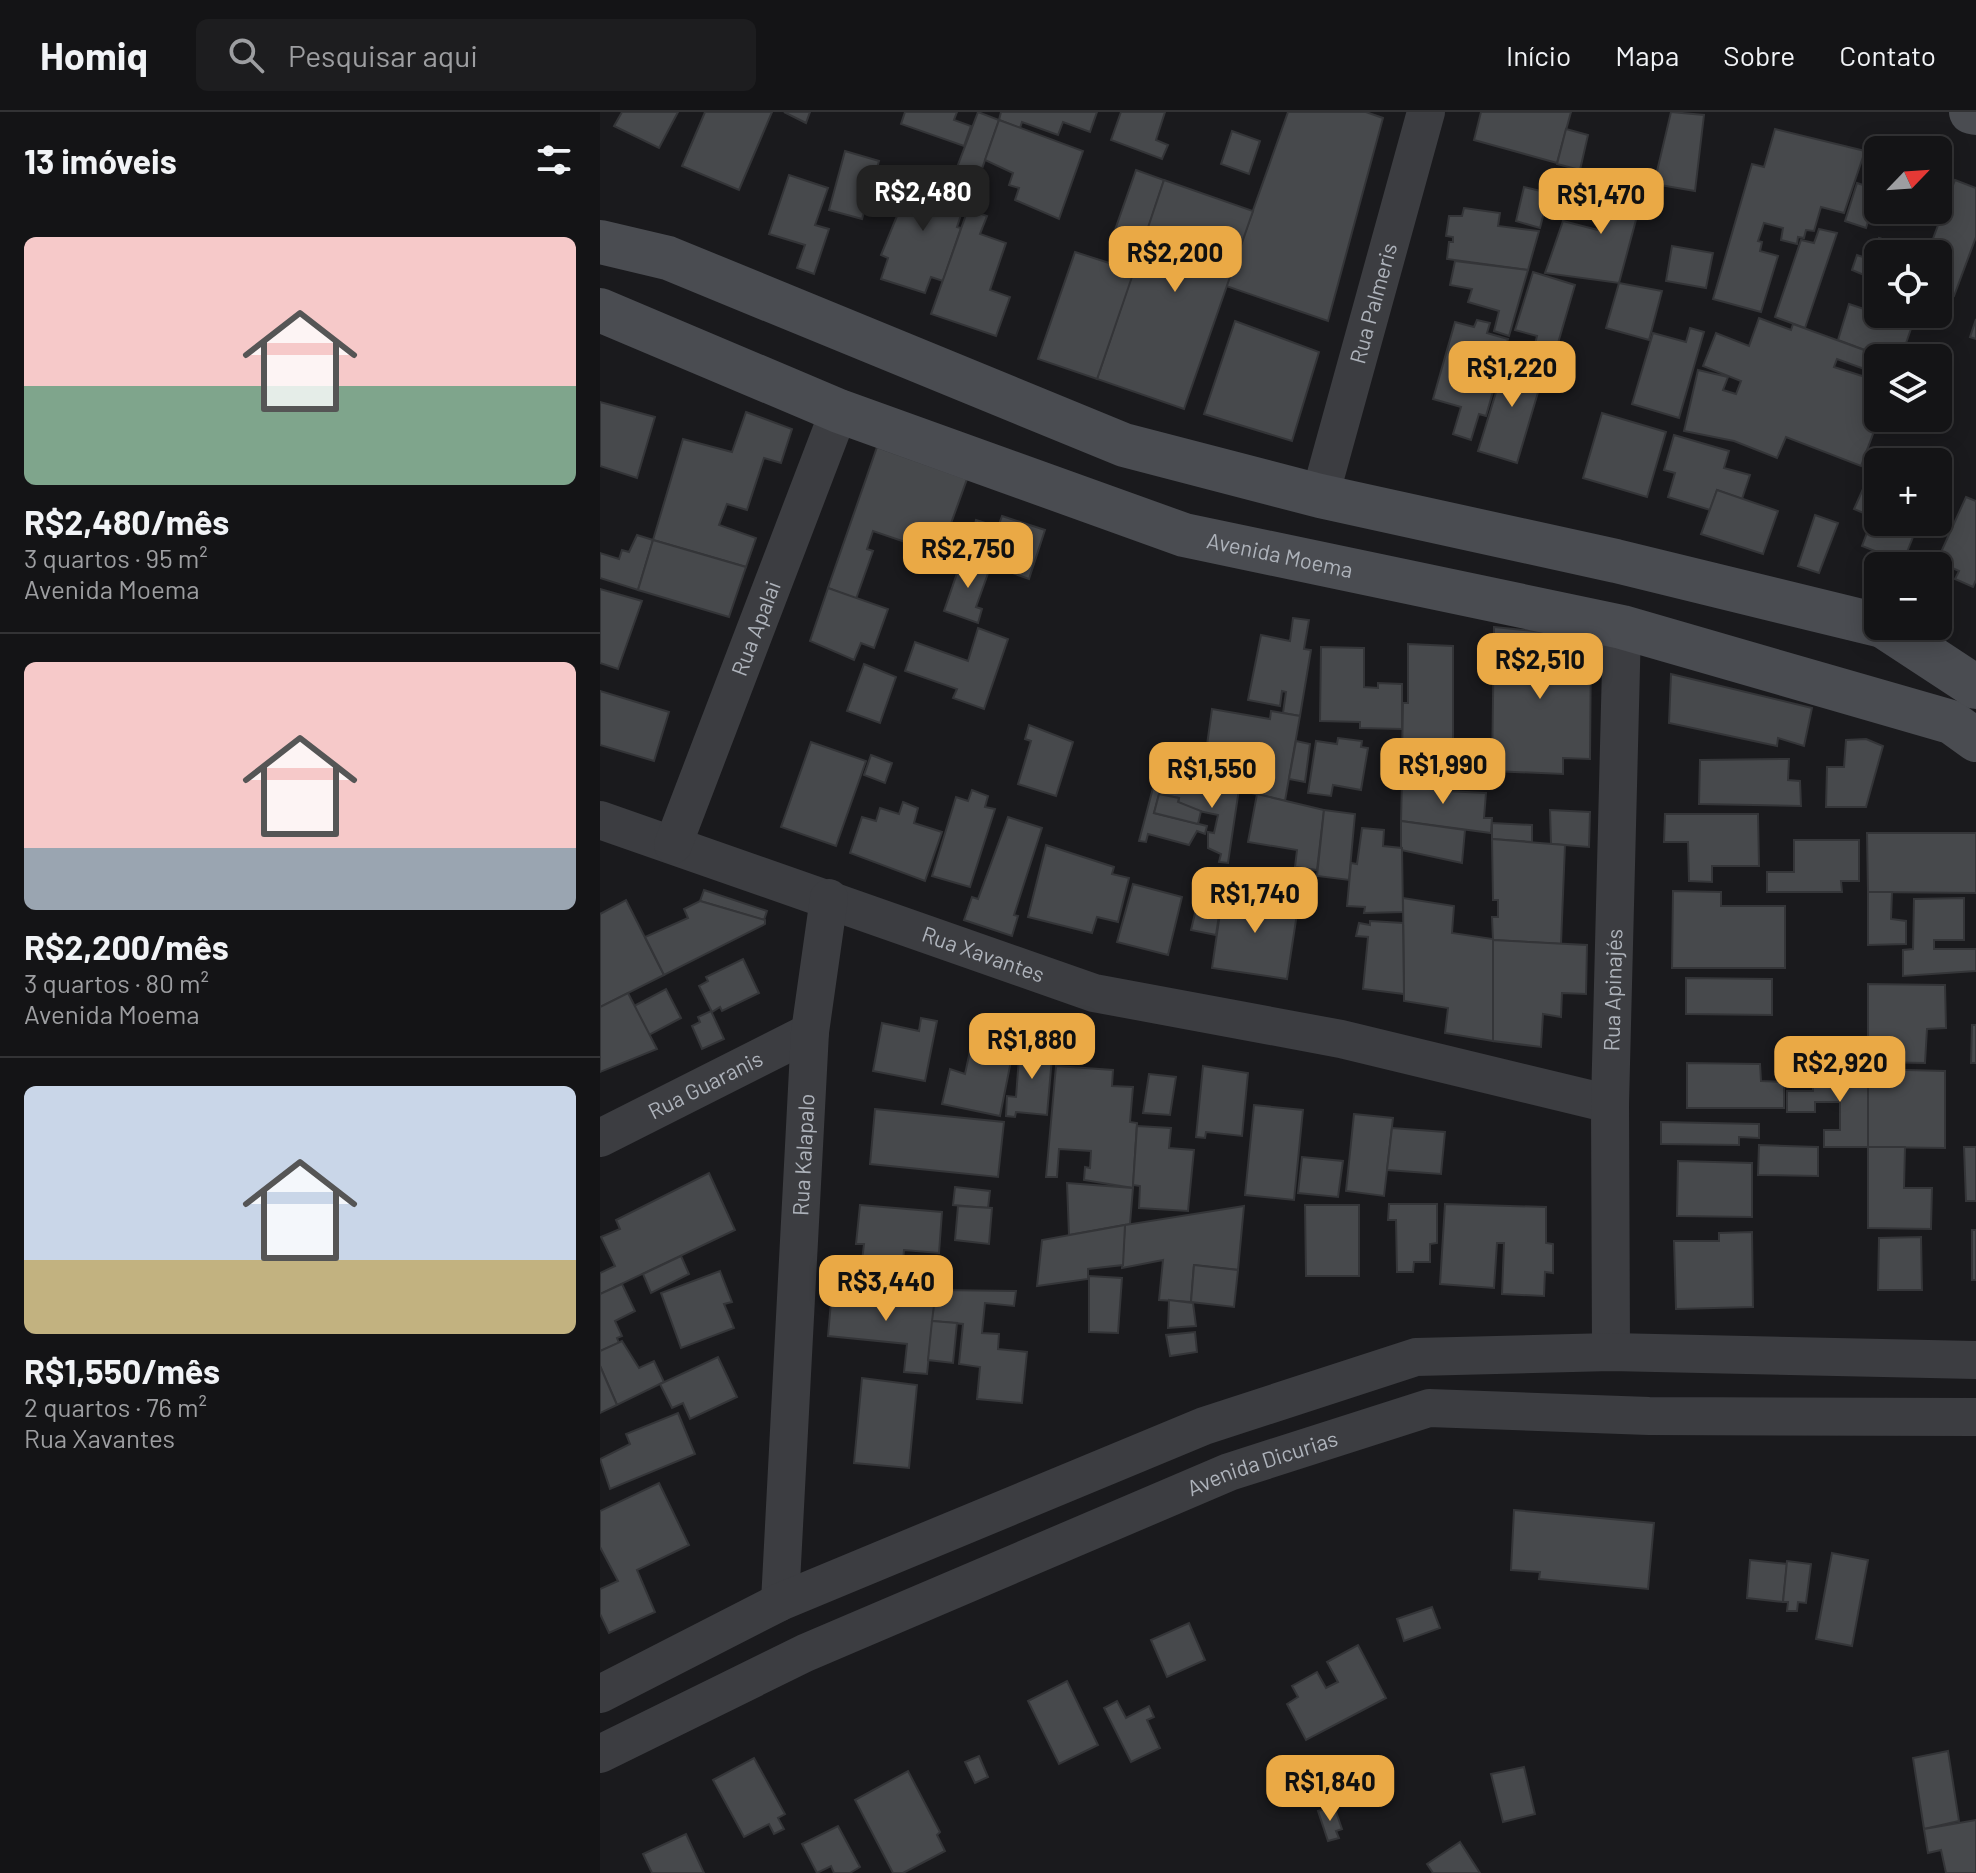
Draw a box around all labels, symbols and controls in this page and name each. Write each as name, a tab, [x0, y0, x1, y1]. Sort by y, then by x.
search box	[196, 19, 756, 91]
text: Homiq	[40, 32, 148, 78]
icon: search	[224, 33, 268, 77]
text: Pesquisar aqui	[288, 37, 478, 73]
text: Início	[1506, 38, 1571, 72]
text: Mapa	[1615, 38, 1679, 72]
text: Sobre	[1723, 38, 1795, 72]
text: Contato	[1839, 38, 1936, 72]
north arrow	[1864, 136, 1952, 224]
map controls	[1864, 136, 1952, 640]
icon: filters	[532, 138, 576, 182]
text: 13 imóveis	[24, 140, 177, 181]
pin: R$2,480	[849, 165, 997, 233]
pin: R$1,470	[1527, 168, 1675, 236]
text: R$2,480	[875, 175, 971, 206]
text: R$1,470	[1557, 178, 1645, 209]
pin: R$2,200	[1101, 226, 1249, 294]
text: R$2,200	[1127, 236, 1223, 267]
street label: Rua Palmeris	[1343, 240, 1401, 366]
button: locate	[1864, 240, 1952, 328]
icon: home	[228, 289, 372, 433]
pin: R$1,220	[1438, 341, 1586, 409]
button: layers	[1864, 344, 1952, 432]
text: R$1,220	[1467, 351, 1557, 382]
button: +	[1864, 448, 1952, 536]
text: R$2,480/mês	[24, 501, 229, 542]
pin: R$2,750	[894, 522, 1042, 590]
street label: Avenida Moema	[1205, 526, 1355, 582]
text: R$2,750	[921, 532, 1015, 563]
text: 3 quartos · 95 m²	[24, 542, 208, 573]
button: −	[1864, 552, 1952, 640]
text: Avenida Moema	[24, 573, 200, 604]
street label: Rua Apalai	[725, 577, 785, 679]
pin: R$2,510	[1466, 633, 1614, 701]
text: R$2,510	[1495, 643, 1585, 674]
icon: home	[228, 714, 372, 858]
pin: R$1,990	[1369, 738, 1517, 806]
pin: R$1,550	[1138, 742, 1286, 810]
text: R$1,990	[1398, 748, 1488, 779]
text: R$1,550	[1167, 752, 1257, 783]
pin: R$1,740	[1181, 867, 1329, 935]
text: R$1,740	[1210, 877, 1300, 908]
street label: Rua Xavantes	[919, 920, 1048, 987]
text: R$2,200/mês	[24, 926, 229, 967]
street label: Rua Apinajés	[1597, 928, 1626, 1052]
text: 3 quartos · 80 m²	[24, 967, 209, 998]
text: Avenida Moema	[24, 998, 200, 1029]
pin: R$1,880	[958, 1013, 1106, 1081]
text: R$1,880	[987, 1023, 1077, 1054]
pin: R$2,920	[1766, 1036, 1914, 1104]
street label: Rua Guaranis	[643, 1044, 766, 1124]
text: R$2,920	[1792, 1046, 1888, 1077]
street label: Rua Kalapalo	[786, 1093, 819, 1216]
icon: home	[228, 1138, 372, 1282]
pin: R$3,440	[812, 1255, 960, 1323]
text: R$3,440	[837, 1265, 935, 1296]
text: R$1,550/mês	[24, 1350, 220, 1391]
text: 2 quartos · 76 m²	[24, 1391, 207, 1422]
text: Rua Xavantes	[24, 1422, 175, 1453]
street label: Avenida Dicurias	[1183, 1424, 1341, 1500]
pin: R$1,840	[1256, 1755, 1404, 1823]
text: R$1,840	[1284, 1765, 1376, 1796]

